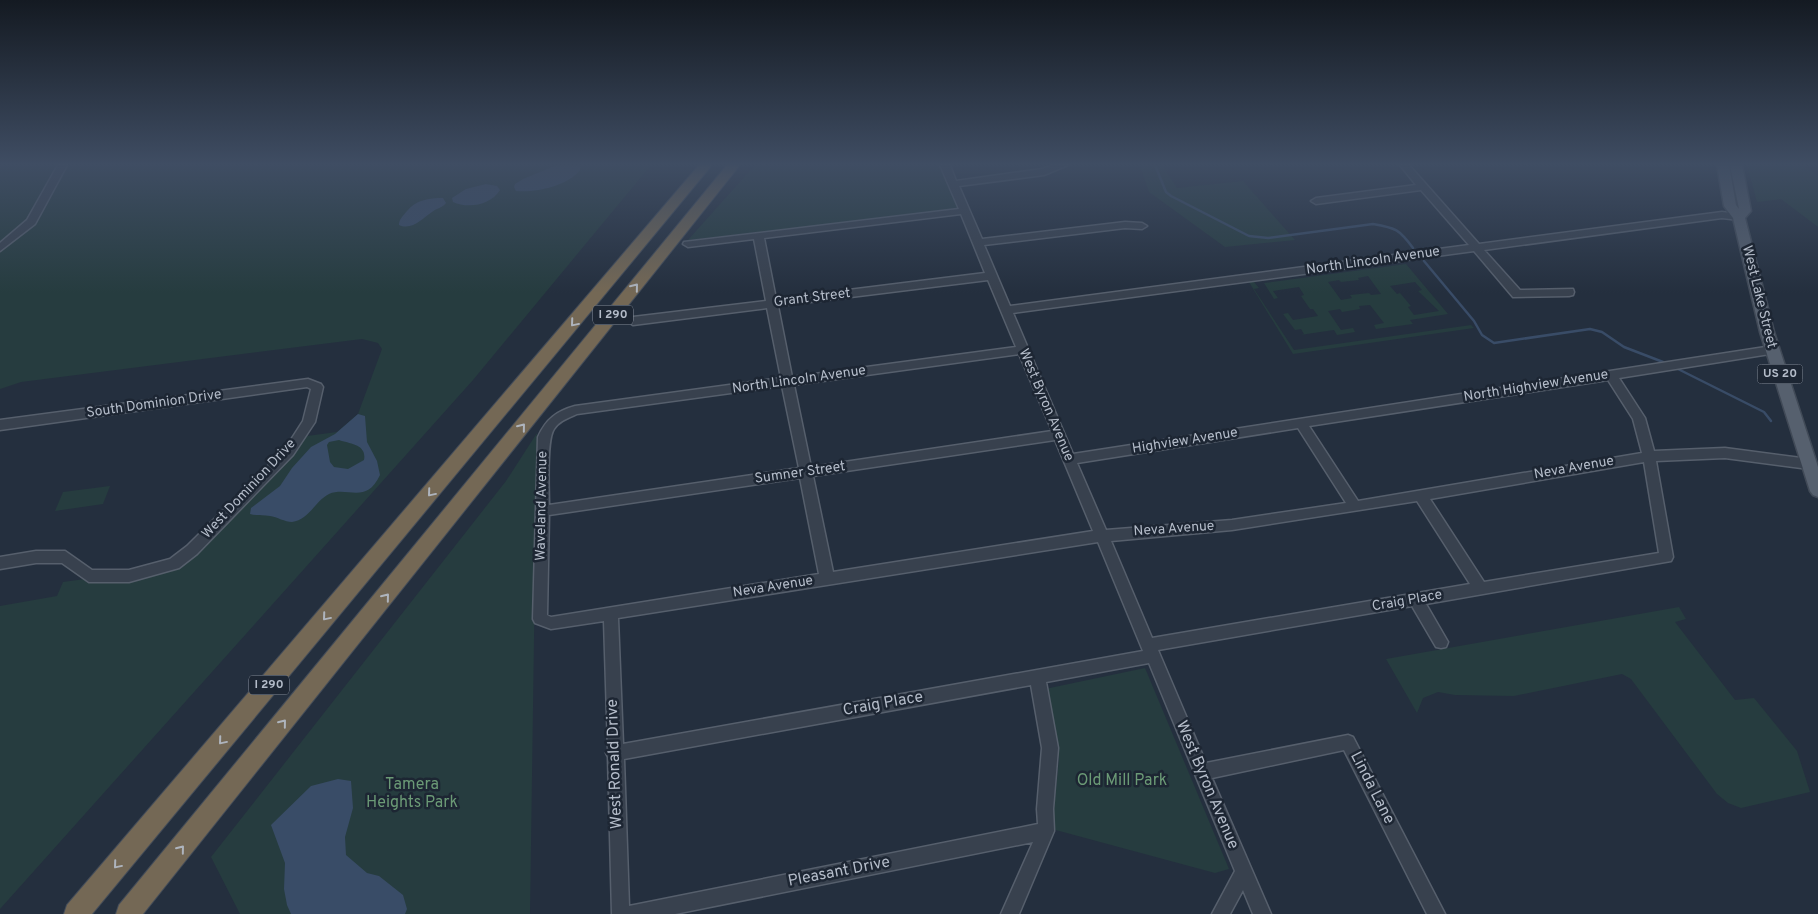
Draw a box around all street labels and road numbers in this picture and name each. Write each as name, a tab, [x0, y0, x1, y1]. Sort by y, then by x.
street label: North Lincoln Avenue	[1305, 243, 1441, 279]
street label: West Lake Street	[1738, 244, 1780, 350]
street label: Grant Street	[773, 285, 851, 311]
road number: I 290	[593, 306, 633, 324]
street label: West Byron Avenue	[1015, 346, 1077, 464]
street label: North Lincoln Avenue	[731, 362, 867, 398]
road number: US 20	[1758, 364, 1802, 384]
street label: North Highview Avenue	[1462, 366, 1610, 406]
street label: South Dominion Drive	[85, 386, 223, 422]
street label: Highview Avenue	[1131, 424, 1239, 458]
street label: West Dominion Drive	[198, 436, 300, 542]
street label: Waveland Avenue	[533, 451, 551, 561]
street label: Neva Avenue	[1533, 453, 1615, 483]
street label: Sumner Street	[754, 458, 846, 488]
street label: Neva Avenue	[1133, 518, 1215, 540]
street label: Neva Avenue	[732, 572, 814, 602]
street label: Craig Place	[1371, 586, 1443, 616]
road number: I 290	[249, 676, 289, 694]
street label: Craig Place	[841, 687, 925, 721]
street label: West Ronald Drive	[603, 699, 627, 829]
street label: West Byron Avenue	[1171, 718, 1243, 852]
street label: Linda Lane	[1345, 748, 1399, 828]
street label: Pleasant Drive	[786, 852, 892, 892]

